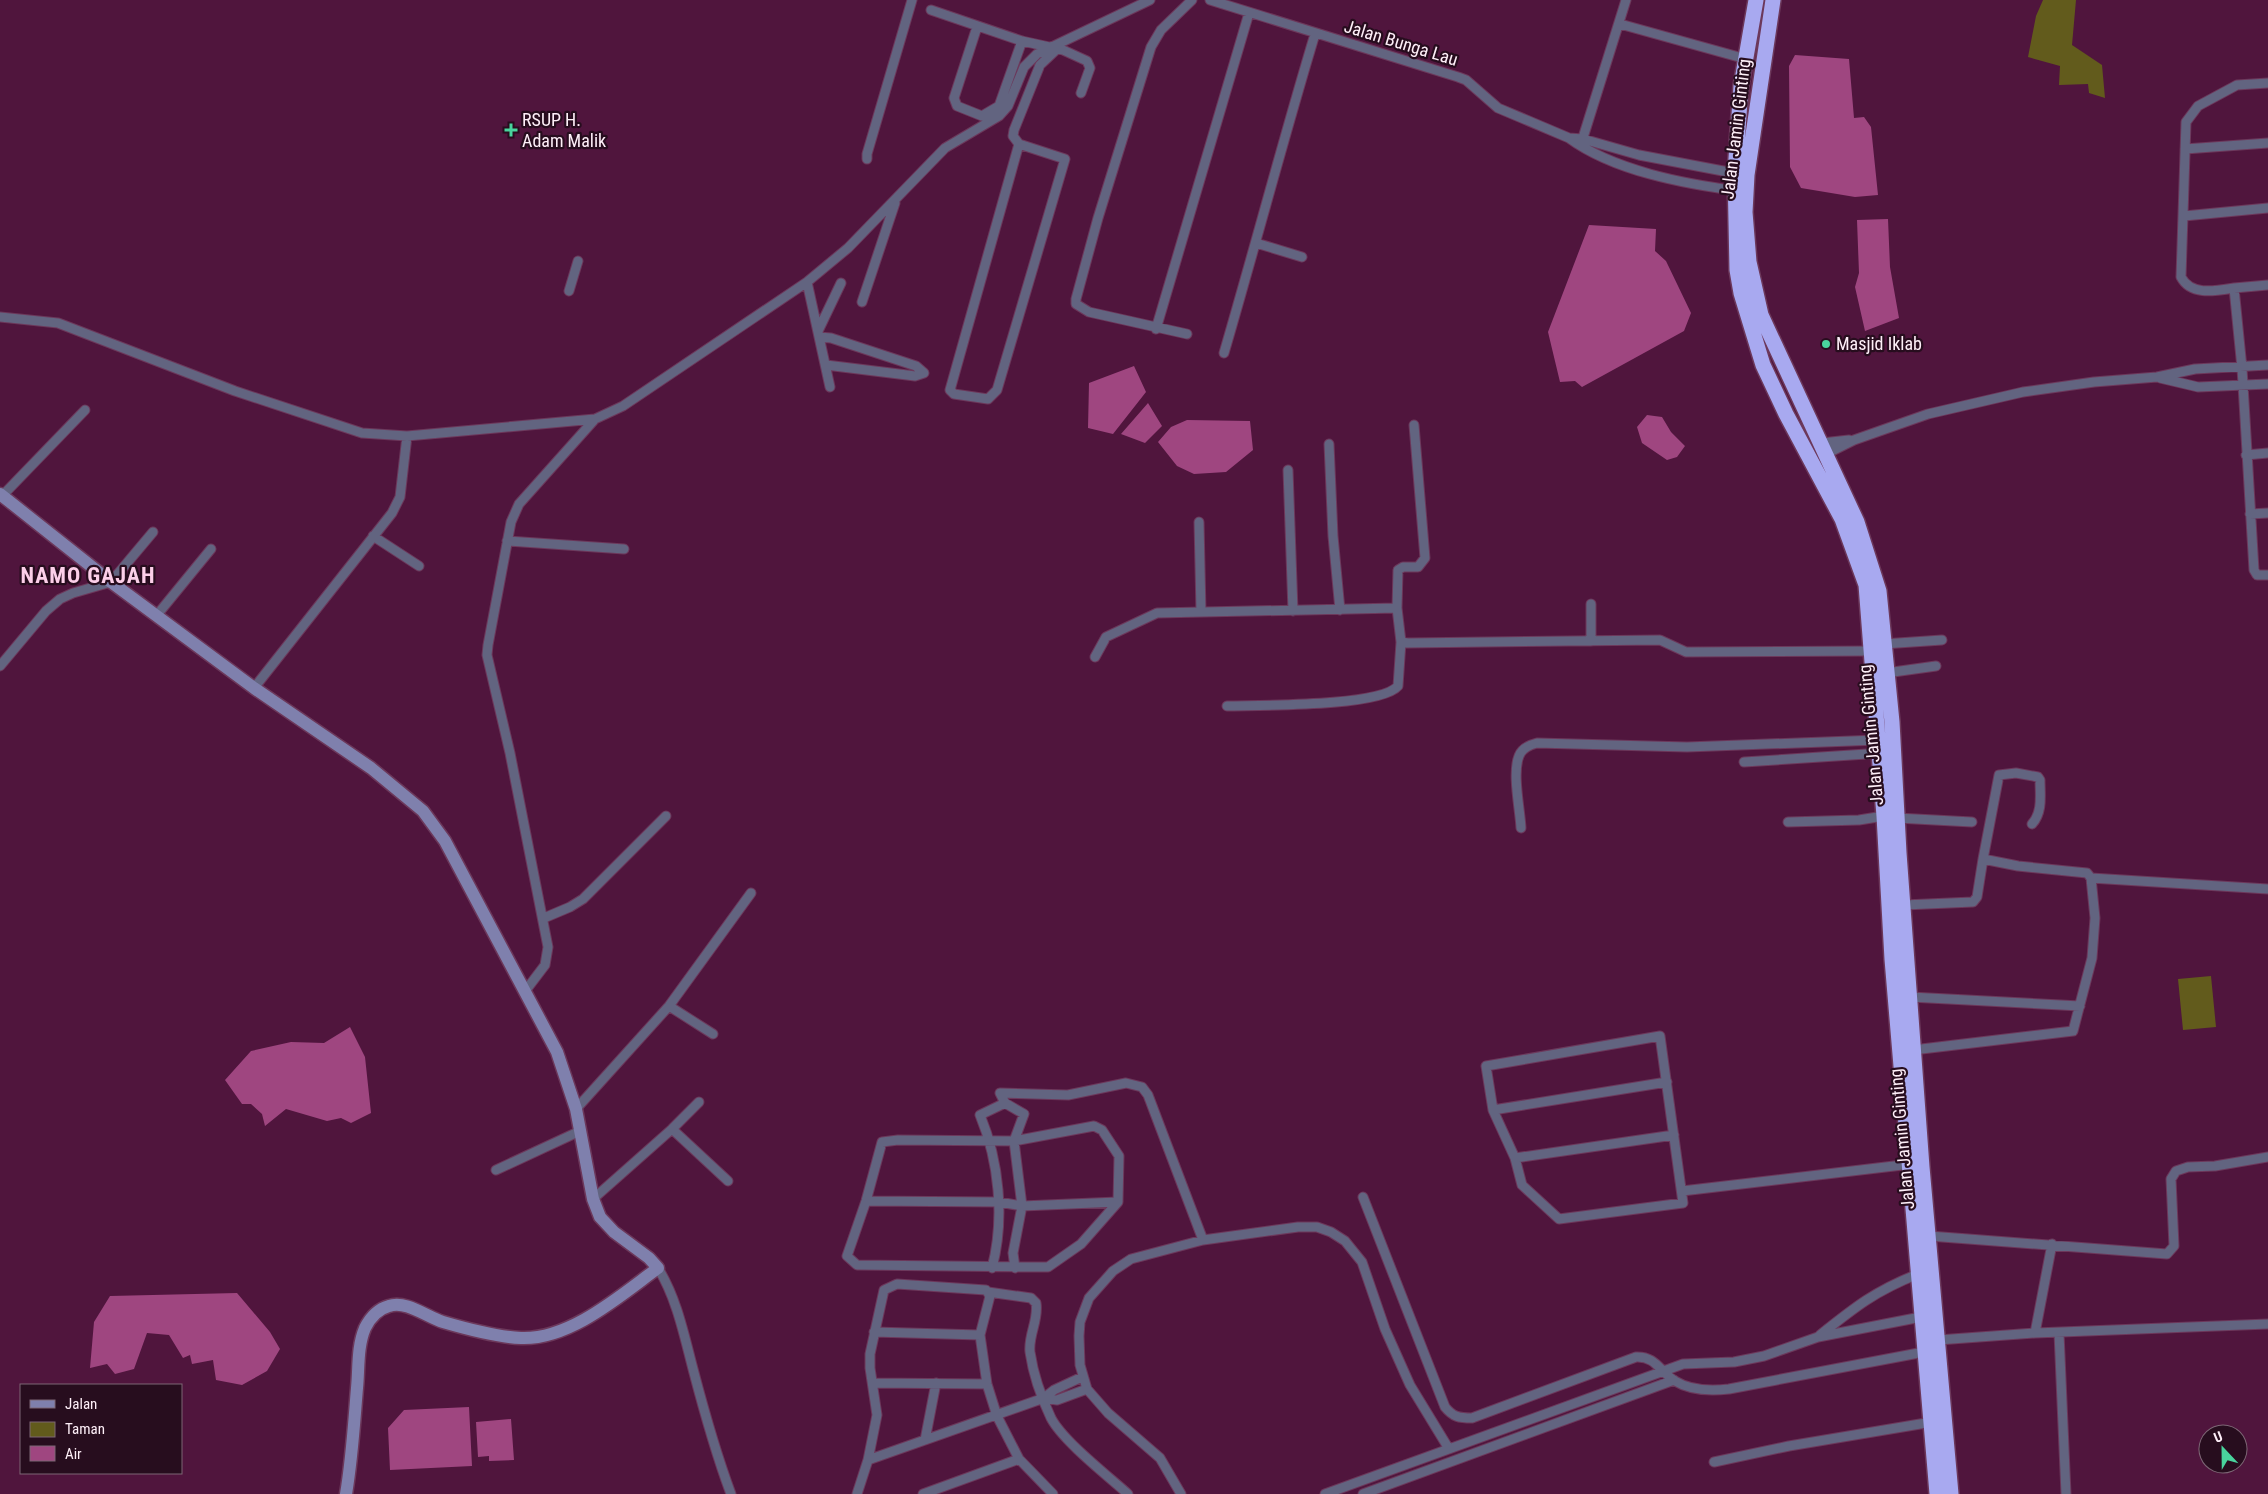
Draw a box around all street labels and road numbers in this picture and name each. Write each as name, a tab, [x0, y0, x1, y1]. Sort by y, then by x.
street label: Jalan Bunga Lau	[1342, 15, 1460, 70]
street label: Jalan Jamin Ginting	[1716, 58, 1755, 200]
street label: Jalan Jamin Ginting	[1854, 664, 1887, 806]
street label: Jalan Jamin Ginting	[1885, 1068, 1918, 1210]

